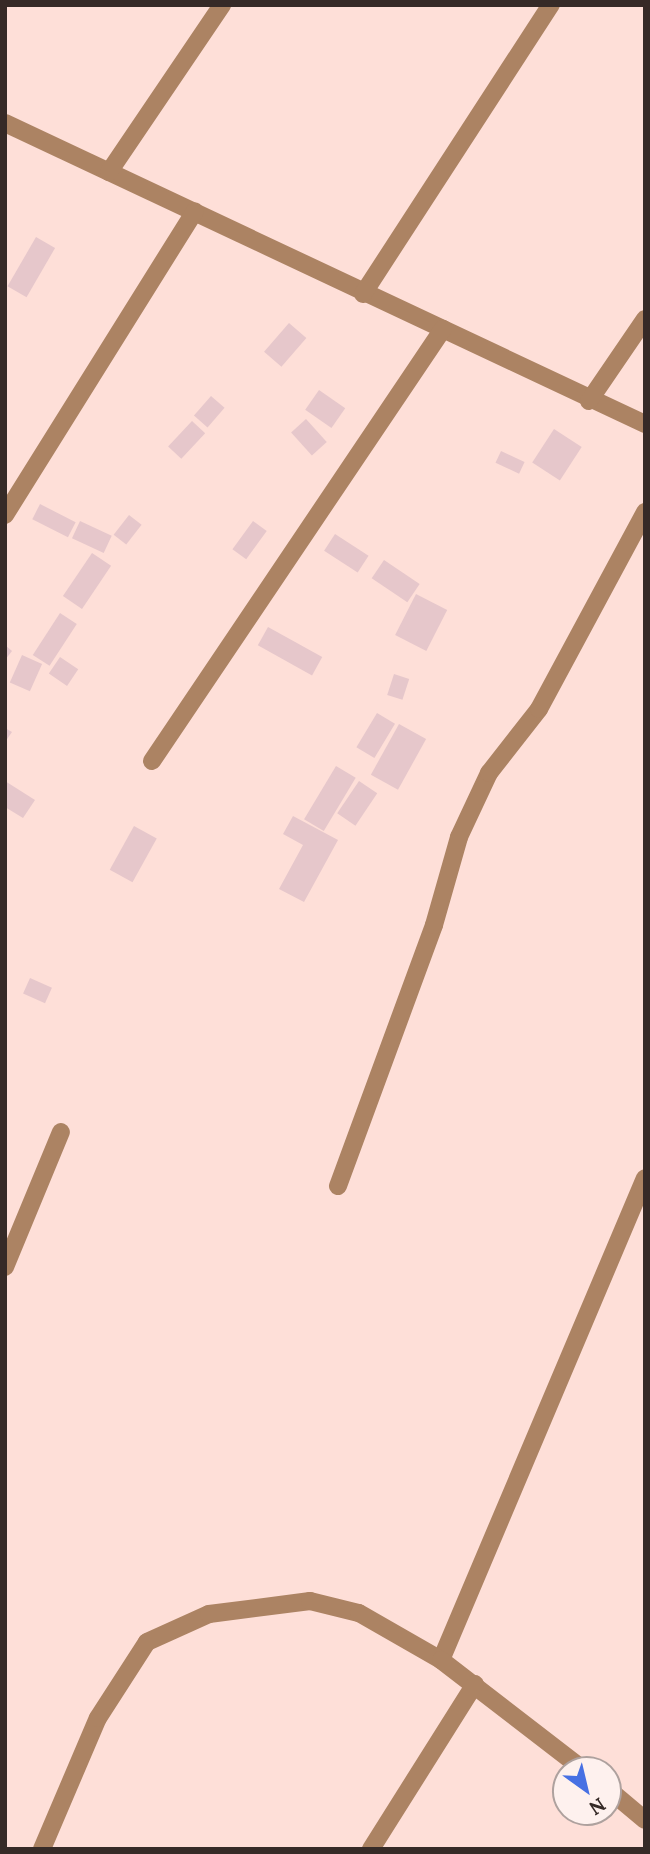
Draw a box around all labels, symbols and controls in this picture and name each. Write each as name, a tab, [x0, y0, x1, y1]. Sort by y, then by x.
north arrow	[552, 1756, 622, 1826]
text: N	[585, 1793, 610, 1821]

